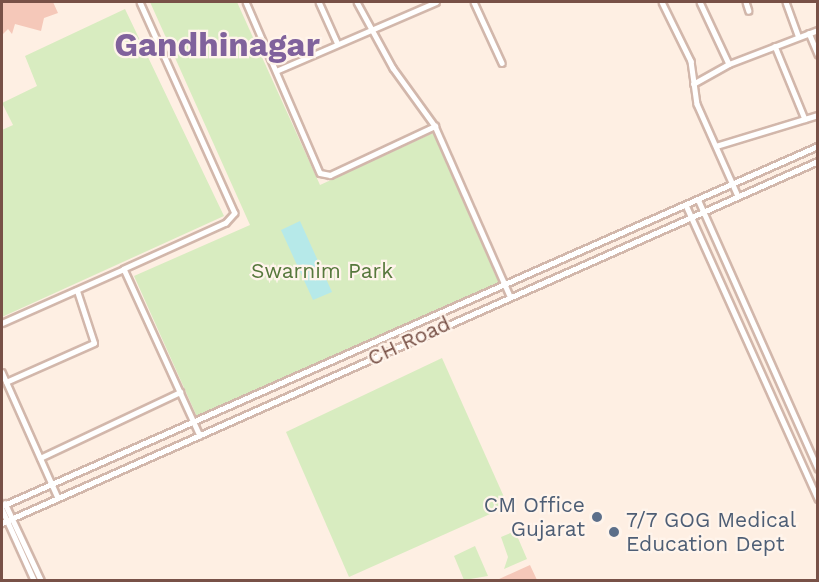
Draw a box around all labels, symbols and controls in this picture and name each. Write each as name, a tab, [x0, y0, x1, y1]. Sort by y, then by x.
district label: Gandhinagar	[114, 25, 320, 65]
park label: Swarnim Park	[251, 258, 393, 284]
street label: CH Road	[364, 311, 454, 371]
place label: CM Office Gujarat	[484, 492, 585, 542]
place label: 7/7 GOG Medical Education Dept	[626, 507, 797, 557]
marker: CM Office Gujarat	[590, 510, 604, 524]
marker: 7/7 GOG Medical Education Dept	[607, 525, 621, 539]

